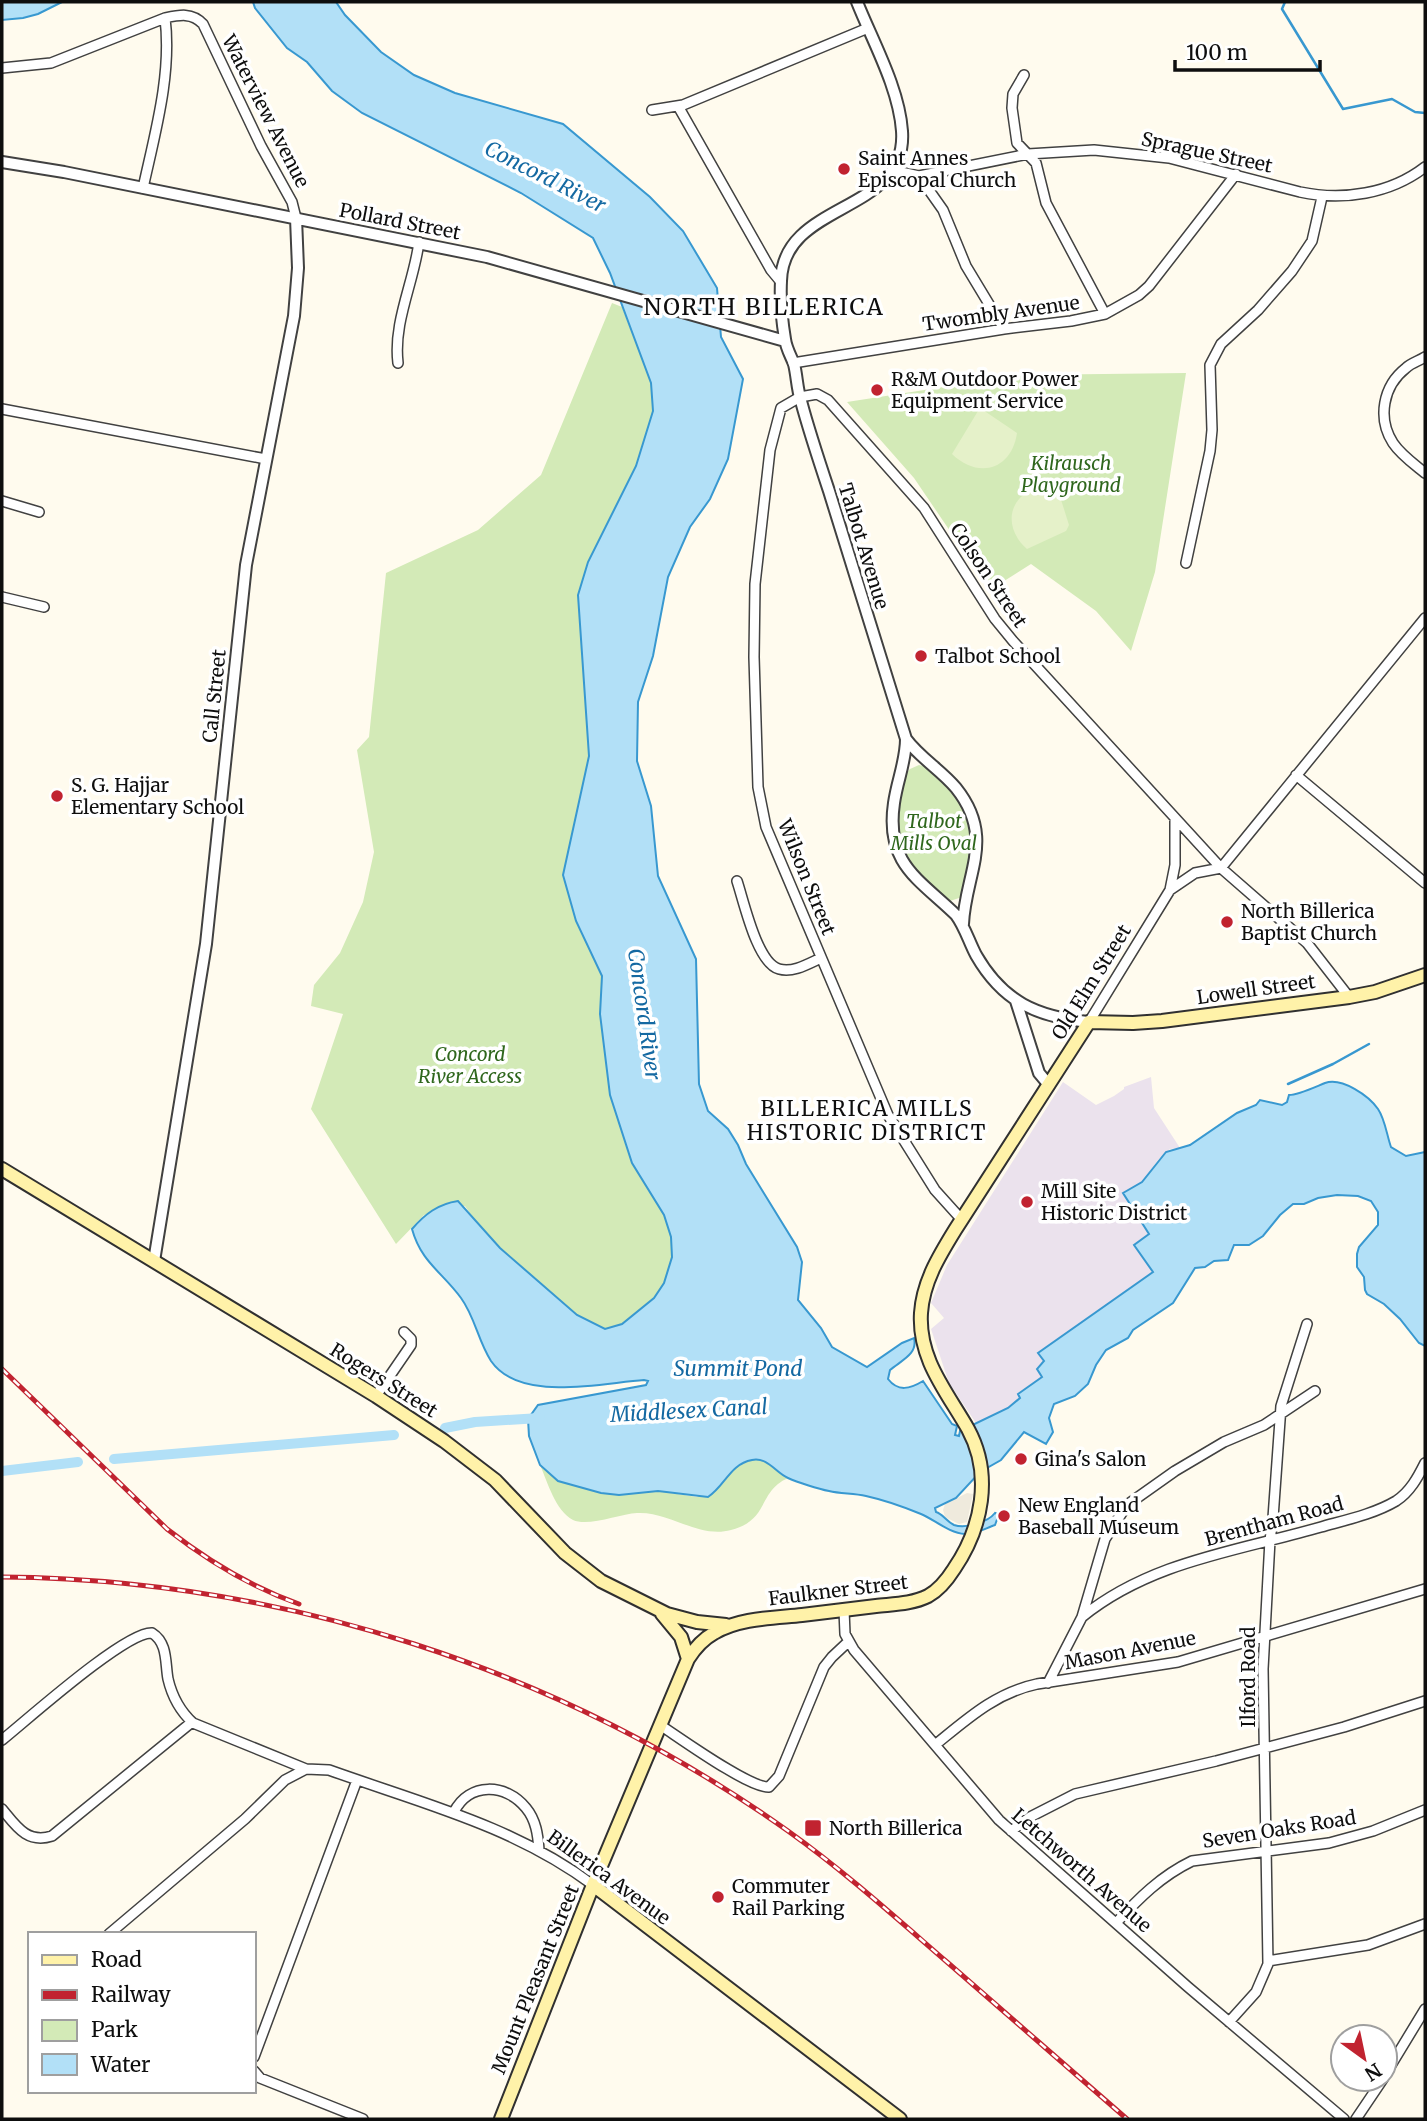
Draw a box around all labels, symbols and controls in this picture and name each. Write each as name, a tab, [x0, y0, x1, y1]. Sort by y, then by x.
scale bar	[1175, 28, 1320, 72]
street label: Waterview Avenue	[217, 30, 315, 192]
text: 100 m	[1186, 39, 1248, 66]
street label: Sprague Street	[1139, 126, 1275, 178]
water label: Concord River	[480, 134, 611, 219]
place label: Saint Annes Episcopal Church	[858, 146, 1017, 192]
marker: Saint Annes Episcopal Church	[836, 161, 852, 177]
street label: Pollard Street	[337, 197, 463, 245]
street label: Twombly Avenue	[921, 290, 1081, 336]
district label: NORTH BILLERICA	[643, 292, 885, 321]
place label: R&M Outdoor Power Equipment Service	[891, 367, 1079, 413]
marker: R&M Outdoor Power Equipment Service	[869, 382, 885, 398]
park label: Kilrausch Playground	[1021, 451, 1121, 497]
street label: Talbot Avenue	[833, 480, 895, 612]
street label: Colson Street	[945, 518, 1033, 632]
place label: Talbot School	[935, 644, 1061, 668]
street label: Call Street	[197, 648, 231, 744]
marker: Talbot School	[913, 648, 929, 664]
place label: S. G. Hajjar Elementary School	[71, 773, 244, 819]
marker: S. G. Hajjar Elementary School	[49, 788, 65, 804]
park label: Talbot Mills Oval	[890, 809, 977, 855]
street label: Wilson Street	[773, 815, 841, 939]
place label: North Billerica Baptist Church	[1241, 899, 1377, 945]
marker: North Billerica Baptist Church	[1219, 914, 1235, 930]
street label: Old Elm Street	[1046, 920, 1136, 1044]
water label: Concord River	[622, 946, 667, 1082]
street label: Lowell Street	[1195, 969, 1317, 1009]
park label: Concord River Access	[418, 1042, 522, 1088]
district label: BILLERICA MILLS HISTORIC DISTRICT	[747, 1095, 987, 1146]
place label: Mill Site Historic District	[1041, 1179, 1188, 1225]
marker: Mill Site Historic District	[1019, 1194, 1035, 1210]
street label: Rogers Street	[326, 1338, 443, 1423]
water label: Summit Pond	[674, 1355, 803, 1382]
water label: Middlesex Canal	[609, 1393, 768, 1428]
place label: Gina's Salon	[1035, 1447, 1147, 1471]
marker: Gina's Salon	[1013, 1451, 1029, 1467]
street label: Brentham Road	[1202, 1491, 1346, 1551]
place label: New England Baseball Museum	[1018, 1493, 1179, 1539]
marker: New England Baseball Museum	[996, 1508, 1012, 1524]
street label: Faulkner Street	[767, 1569, 910, 1610]
street label: Mason Avenue	[1062, 1625, 1198, 1674]
street label: Ilford Road	[1236, 1627, 1260, 1727]
street label: Letchworth Avenue	[1007, 1803, 1157, 1937]
street label: Seven Oaks Road	[1200, 1805, 1358, 1853]
place label: North Billerica	[829, 1816, 962, 1840]
marker: North Billerica	[803, 1818, 823, 1838]
street label: Billerica Avenue	[543, 1824, 675, 1930]
place label: Commuter Rail Parking	[732, 1874, 845, 1920]
street label: Mount Pleasant Street	[486, 1880, 584, 2077]
marker: Commuter Rail Parking	[710, 1889, 726, 1905]
legend	[28, 1932, 256, 2093]
text: Road	[91, 1946, 142, 1973]
text: Railway	[91, 1981, 172, 2008]
text: Park	[91, 2016, 138, 2043]
north arrow	[1329, 2023, 1399, 2093]
text: Water	[90, 2051, 150, 2078]
text: N	[1360, 2058, 1386, 2086]

